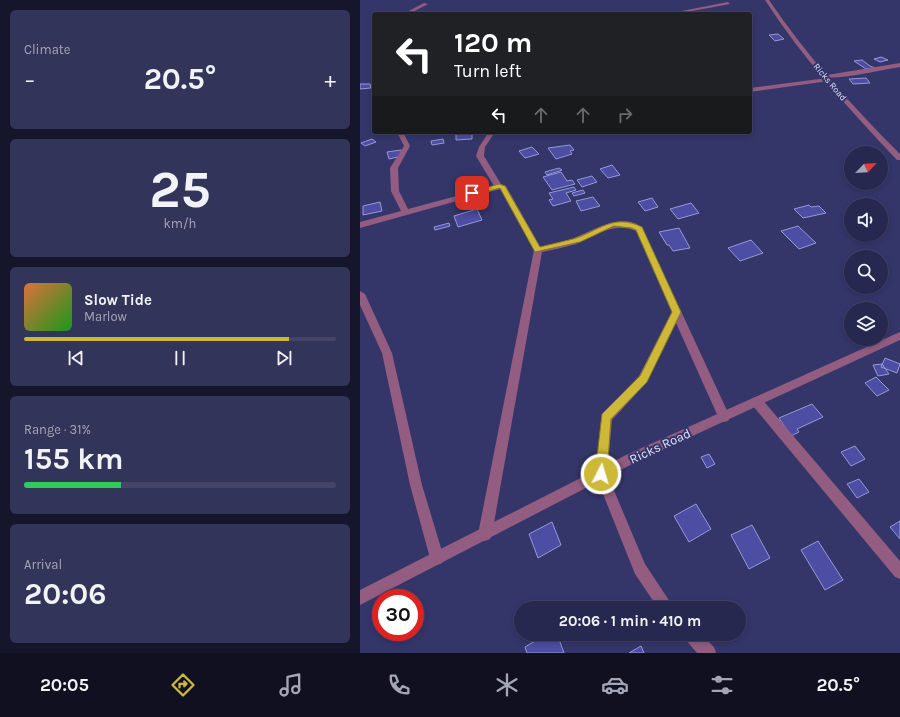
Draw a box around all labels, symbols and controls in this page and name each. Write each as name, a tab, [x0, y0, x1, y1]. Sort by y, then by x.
text: 120 m	[454, 26, 532, 59]
icon: left	[388, 28, 440, 80]
text: Climate	[24, 42, 70, 57]
text: Turn left	[454, 60, 522, 82]
text: 20.5°	[144, 61, 216, 97]
street label: Ricks Road	[812, 61, 848, 103]
text: −	[24, 67, 36, 93]
text: +	[324, 67, 336, 93]
icon: left	[488, 104, 510, 126]
icon: ahead	[530, 104, 552, 126]
icon: ahead	[572, 104, 594, 126]
icon: right	[614, 104, 636, 126]
north arrow	[844, 146, 888, 190]
map controls	[844, 146, 888, 346]
text: 25	[149, 159, 211, 220]
pin	[455, 176, 489, 210]
icon: arrive	[461, 182, 483, 204]
button: sound	[844, 198, 888, 242]
text: km/h	[164, 216, 196, 231]
button: search	[844, 250, 888, 294]
text: Slow Tide	[84, 291, 152, 309]
button: layers	[844, 302, 888, 346]
text: Marlow	[84, 309, 127, 324]
icon: previous	[65, 347, 87, 369]
icon: pause	[169, 347, 191, 369]
icon: next	[273, 347, 295, 369]
text: Range · 31%	[24, 422, 91, 437]
street label: Ricks Road	[627, 425, 693, 467]
text: 155 km	[24, 441, 123, 477]
position arrow	[580, 453, 622, 495]
text: Arrival	[24, 557, 62, 572]
text: 20:06	[24, 576, 106, 612]
speed limit sign: 30	[372, 589, 424, 641]
text: 20:06 · 1 min · 410 m	[559, 612, 701, 630]
icon: directions	[169, 671, 197, 699]
icon: music	[277, 671, 305, 699]
icon: phone	[385, 671, 413, 699]
icon: climate	[493, 671, 521, 699]
icon: car	[601, 671, 629, 699]
icon: filters	[708, 671, 736, 699]
text: 20:05	[40, 674, 89, 696]
text: 20.5°	[816, 674, 860, 696]

